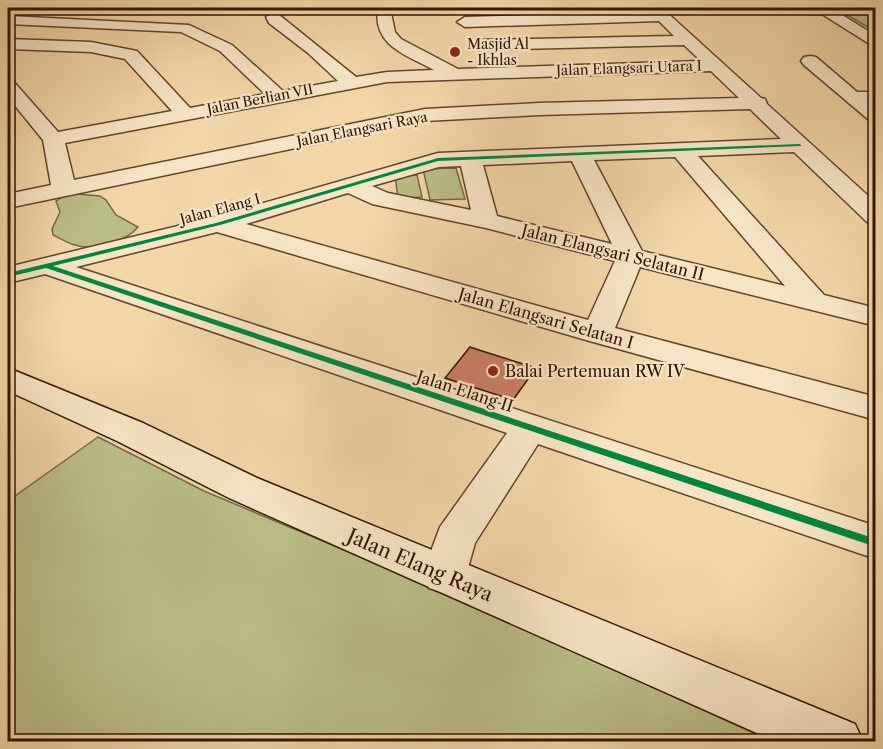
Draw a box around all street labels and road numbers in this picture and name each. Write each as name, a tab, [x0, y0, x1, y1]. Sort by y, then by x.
street label: Jalan Elangsari Utara I	[554, 56, 702, 80]
street label: Jalan Berlian VII	[203, 80, 315, 119]
street label: Jalan Elangsari Raya	[293, 107, 430, 151]
street label: Jalan Elang I	[176, 190, 262, 229]
street label: Jalan Elangsari Selatan II	[517, 219, 706, 284]
street label: Jalan Elangsari Selatan I	[453, 283, 636, 353]
street label: Jalan Elang II	[411, 365, 516, 416]
street label: Jalan Elang Raya	[341, 522, 497, 607]

